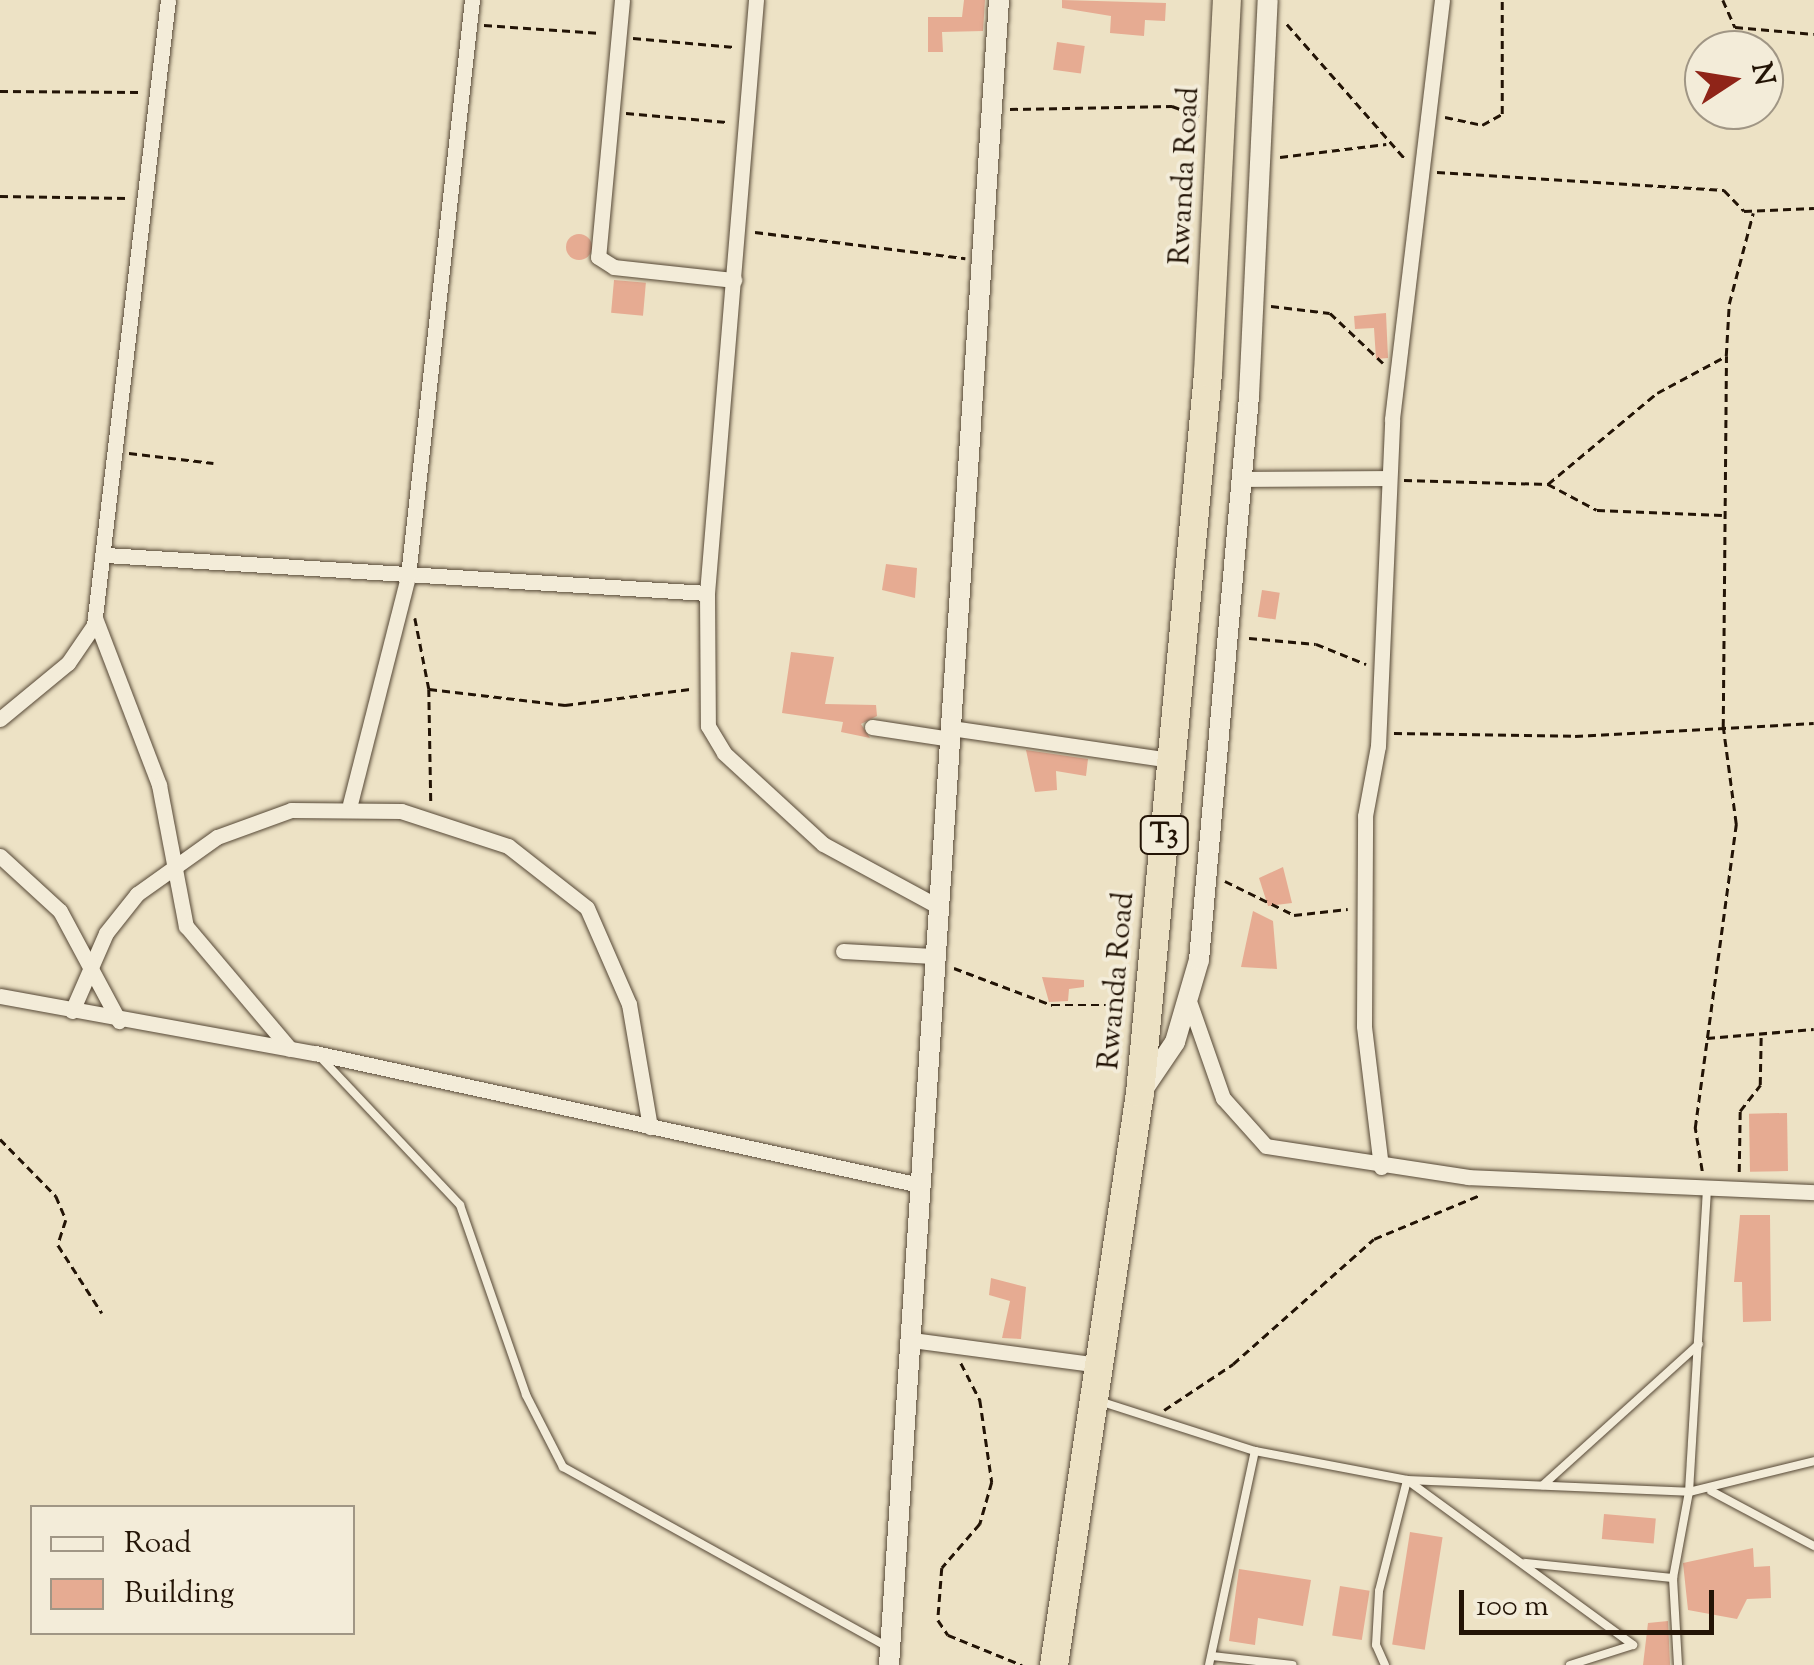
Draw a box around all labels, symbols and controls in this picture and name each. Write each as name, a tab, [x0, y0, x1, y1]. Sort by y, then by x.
north arrow	[1684, 30, 1784, 130]
text: N	[1739, 59, 1783, 89]
street label: Rwanda Road	[1163, 86, 1209, 266]
road number: T3	[1139, 812, 1189, 858]
street label: Rwanda Road	[1092, 891, 1144, 1071]
legend	[30, 1505, 355, 1635]
text: Road	[124, 1523, 191, 1566]
scale bar	[1464, 1570, 1719, 1632]
text: Building	[124, 1573, 234, 1616]
text: 100 m	[1476, 1586, 1549, 1629]

